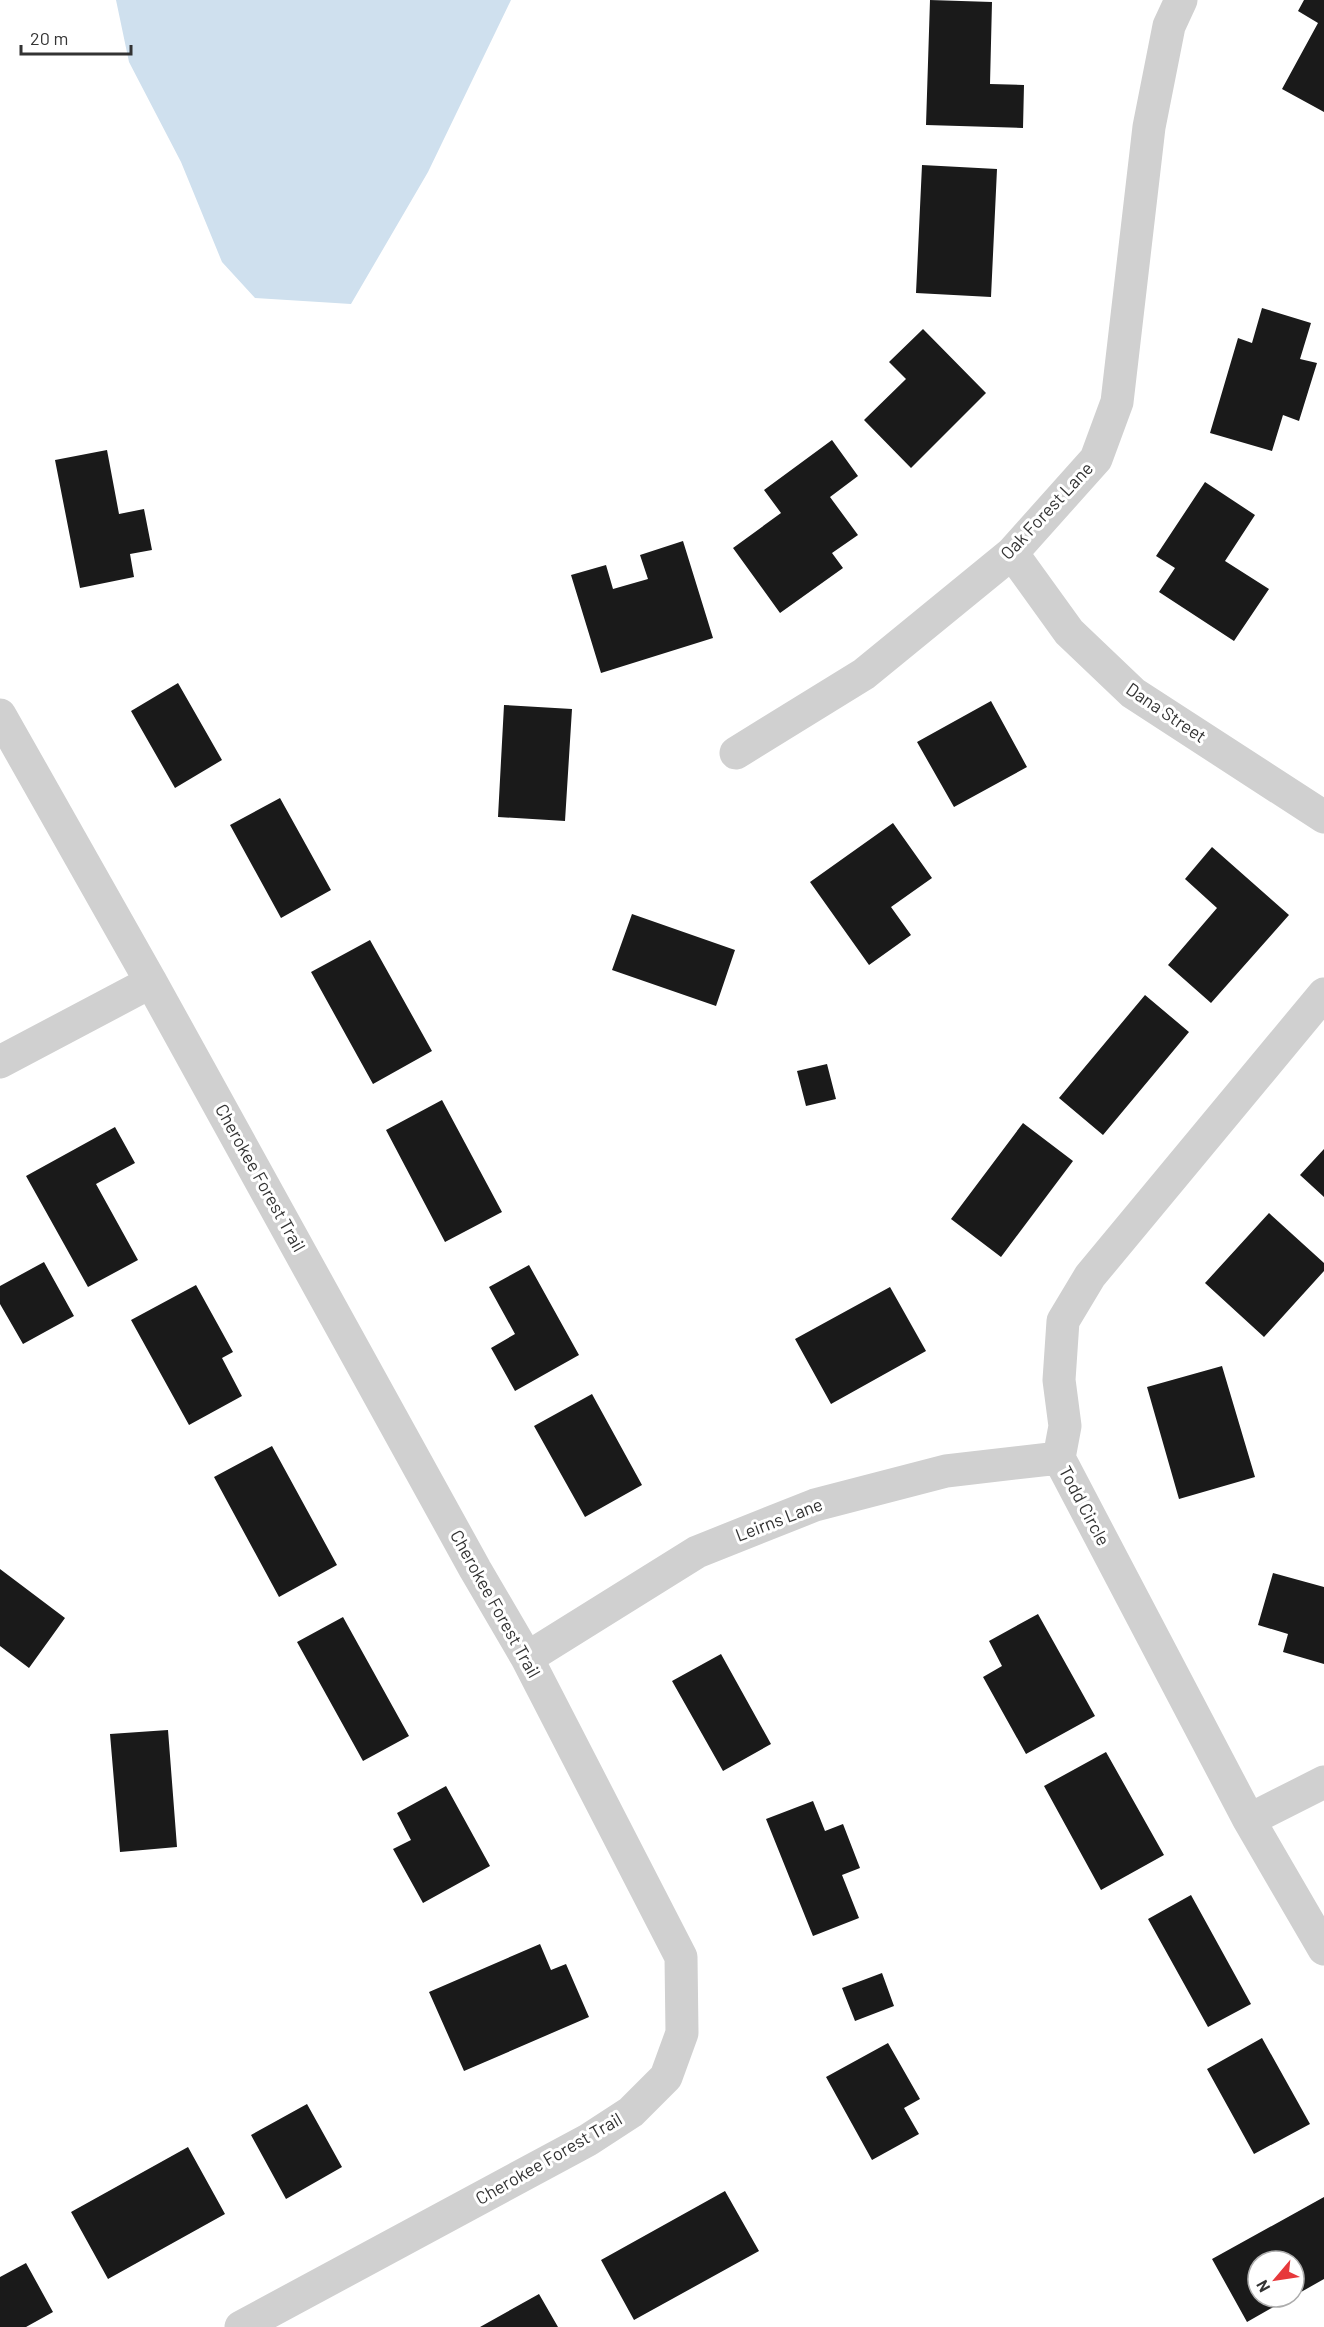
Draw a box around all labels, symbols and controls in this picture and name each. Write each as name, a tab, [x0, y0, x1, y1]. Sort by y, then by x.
scale bar	[21, 18, 130, 56]
text: 20 m	[30, 27, 68, 49]
street label: Oak Forest Lane	[995, 457, 1097, 564]
street label: Dana Street	[1122, 677, 1211, 747]
street label: Cherokee Forest Trail	[211, 1100, 311, 1255]
street label: Todd Circle	[1055, 1462, 1115, 1549]
street label: Leirns Lane	[732, 1492, 825, 1546]
street label: Cherokee Forest Trail	[446, 1526, 546, 1681]
street label: Cherokee Forest Trail	[471, 2107, 626, 2209]
north arrow	[1246, 2249, 1306, 2309]
text: N	[1252, 2277, 1273, 2296]

